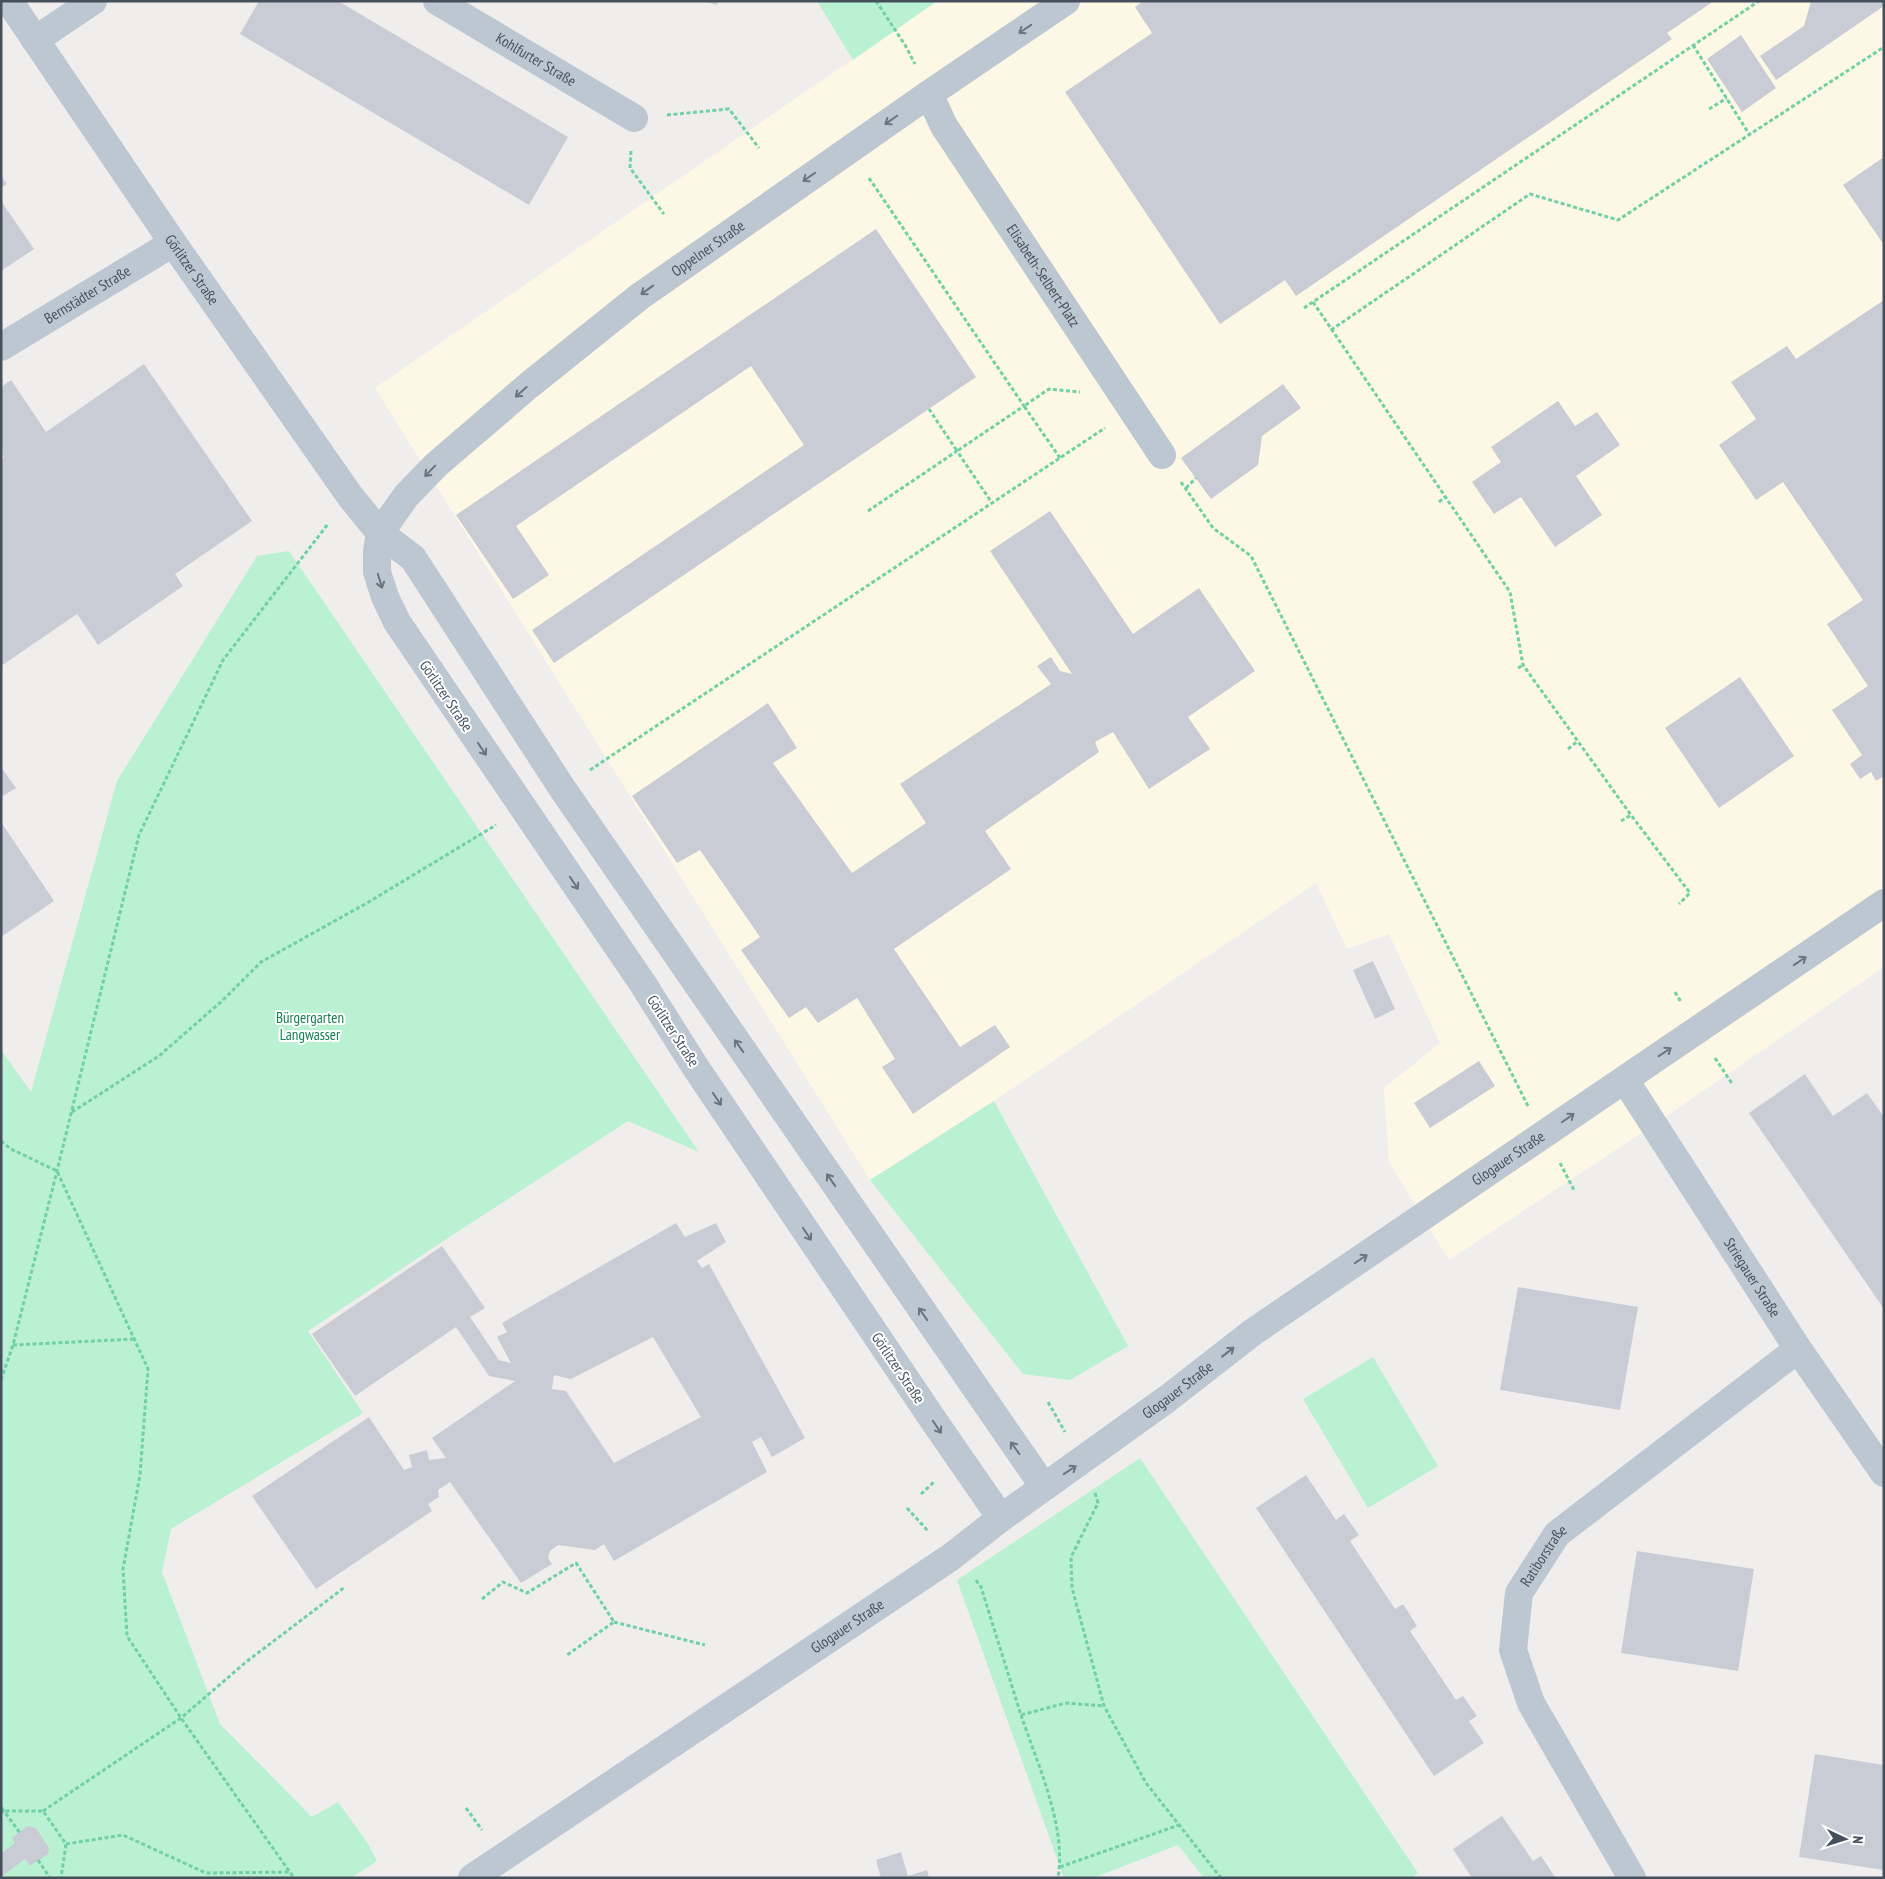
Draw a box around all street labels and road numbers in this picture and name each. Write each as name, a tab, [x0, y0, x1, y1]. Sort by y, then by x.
street label: Kohlfurter Straße	[493, 28, 580, 90]
street label: Oppelner Straße	[667, 216, 748, 281]
street label: Elisabeth-Selbert-Platz	[1003, 220, 1085, 331]
street label: Görlitzer Straße	[161, 231, 223, 308]
street label: Bernstädter Straße	[41, 261, 134, 328]
street label: Görlitzer Straße	[416, 657, 477, 735]
street label: Görlitzer Straße	[643, 991, 704, 1070]
street label: Glogauer Straße	[1468, 1127, 1548, 1190]
street label: Striegauer Straße	[1720, 1234, 1785, 1321]
street label: Görlitzer Straße	[868, 1329, 929, 1407]
street label: Glogauer Straße	[1138, 1357, 1217, 1423]
street label: Ratiborstraße	[1516, 1520, 1570, 1590]
street label: Glogauer Straße	[807, 1595, 887, 1657]

